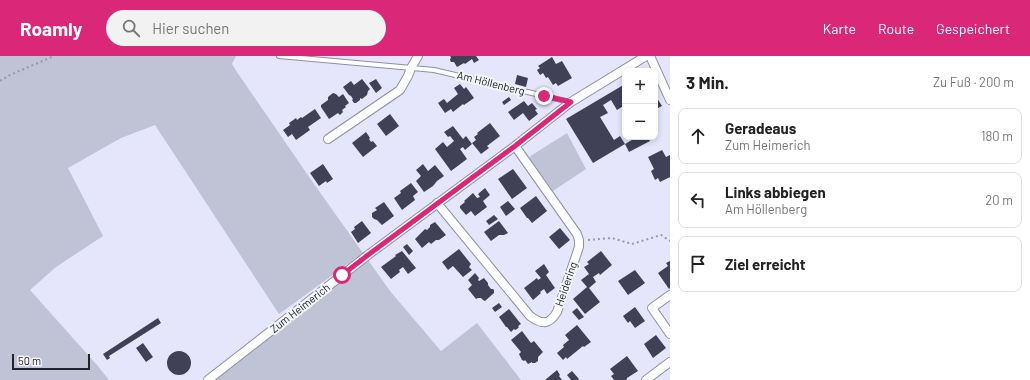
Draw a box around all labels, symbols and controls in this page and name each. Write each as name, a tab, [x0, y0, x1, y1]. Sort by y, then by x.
search box	[106, 10, 386, 46]
text: Roamly	[20, 17, 82, 40]
icon: search	[120, 17, 142, 39]
text: Hier suchen	[152, 19, 229, 37]
text: Karte	[823, 20, 856, 37]
text: Route	[878, 20, 914, 37]
text: Gespeichert	[936, 20, 1010, 37]
street label: Am Höllenberg	[456, 68, 526, 97]
map controls	[622, 68, 658, 140]
button: +	[622, 68, 658, 104]
text: 3 Min.	[686, 72, 729, 92]
text: Zu Fuß · 200 m	[933, 74, 1014, 90]
route end	[535, 87, 553, 105]
button: −	[622, 104, 658, 140]
text: Geradeaus	[725, 119, 796, 137]
icon: ahead	[687, 125, 709, 147]
text: 180 m	[981, 128, 1013, 144]
text: Zum Heimerich	[725, 137, 811, 153]
text: Links abbiegen	[725, 183, 826, 201]
icon: left	[687, 189, 709, 211]
text: 20 m	[985, 192, 1013, 208]
text: Am Höllenberg	[725, 201, 807, 217]
icon: arrive	[687, 253, 709, 275]
text: Ziel erreicht	[725, 255, 806, 273]
street label: Heidering	[552, 260, 579, 308]
route start	[333, 266, 351, 284]
street label: Zum Heimerich	[267, 280, 332, 335]
scale bar	[12, 352, 90, 371]
text: 50 m	[18, 354, 41, 367]

